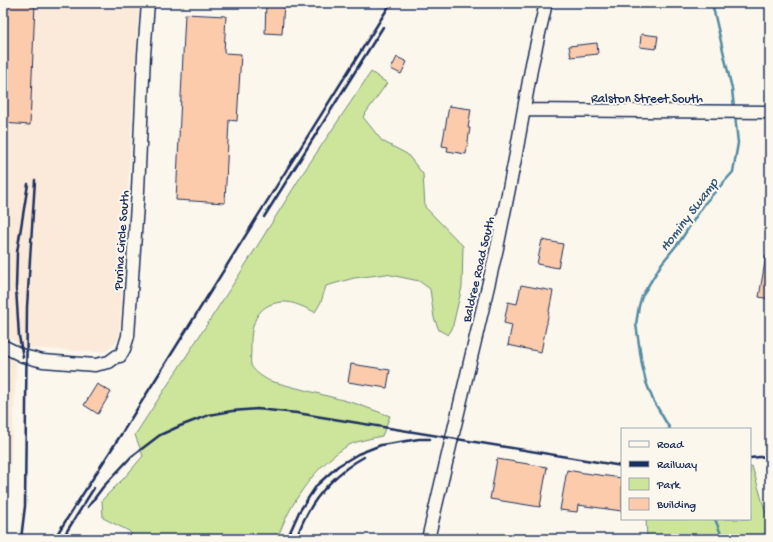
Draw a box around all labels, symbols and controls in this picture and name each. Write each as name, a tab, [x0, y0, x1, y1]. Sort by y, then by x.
street label: Ralston Street South	[591, 92, 703, 107]
water label: Hominy Swamp	[657, 175, 724, 255]
street label: Purina Circle South	[111, 190, 133, 292]
street label: Baldree Road South	[460, 215, 499, 325]
legend	[621, 428, 751, 520]
text: Road	[657, 439, 684, 453]
text: Railway	[657, 459, 697, 473]
text: Park	[656, 479, 682, 493]
text: Building	[656, 499, 696, 513]

